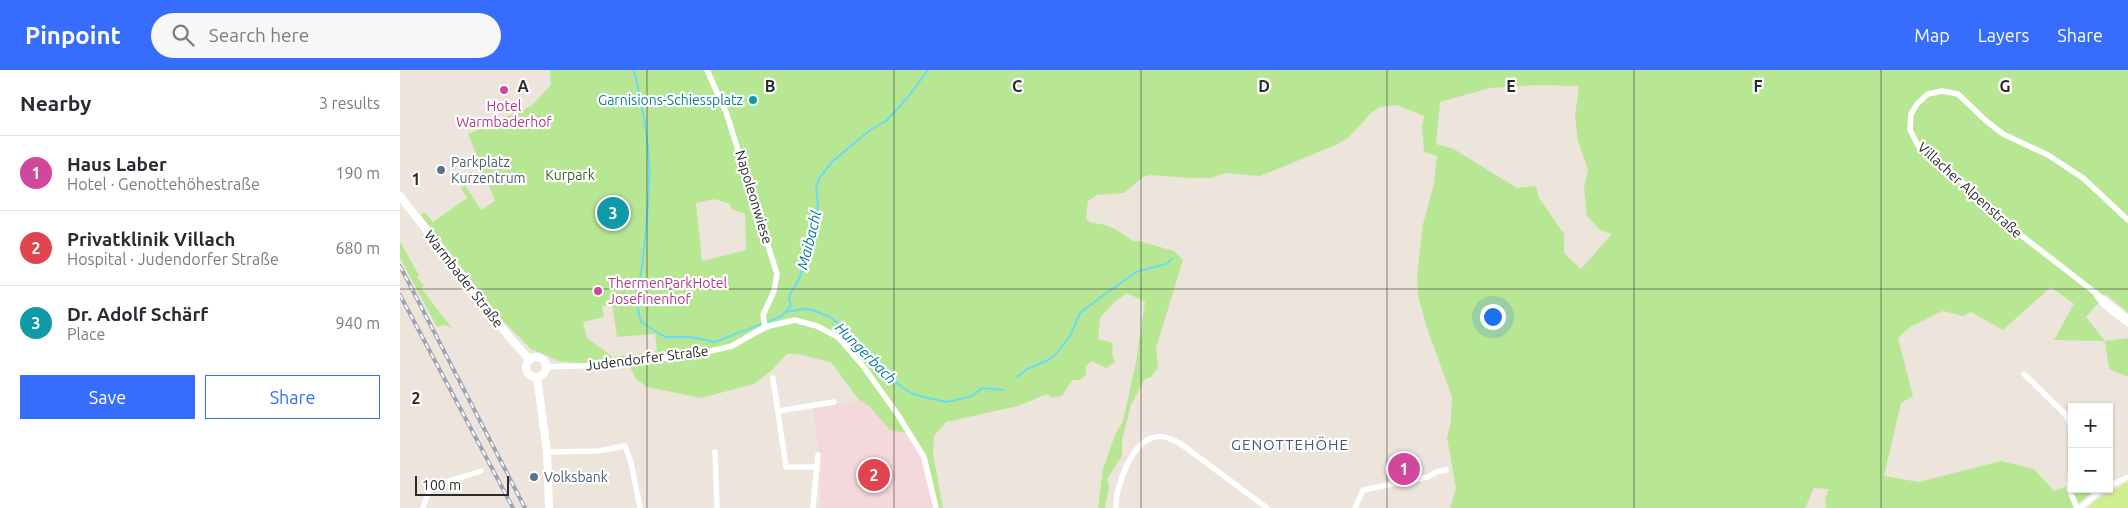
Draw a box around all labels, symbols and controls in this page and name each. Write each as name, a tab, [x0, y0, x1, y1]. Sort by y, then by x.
search box	[151, 13, 501, 58]
icon: search	[169, 21, 197, 49]
text: Pinpoint	[25, 22, 121, 49]
text: Search here	[209, 24, 309, 46]
text: Map	[1914, 25, 1950, 45]
text: Layers	[1978, 25, 2029, 45]
text: Share	[2057, 25, 2103, 45]
text: A	[517, 77, 529, 95]
text: B	[765, 77, 775, 95]
text: C	[1012, 77, 1022, 95]
text: D	[1258, 77, 1270, 95]
text: E	[1506, 77, 1516, 95]
text: F	[1754, 77, 1763, 95]
text: G	[1999, 77, 2011, 95]
marker: Hotel Warmbaderhof	[498, 84, 510, 96]
text: Nearby	[20, 91, 91, 115]
place label: Garnisions-Schiessplatz	[598, 92, 743, 108]
text: 3 results	[319, 94, 380, 112]
marker: Garnisions-Schiessplatz	[747, 94, 759, 106]
place label: Hotel Warmbaderhof	[456, 98, 552, 130]
street label: Villacher Alpenstraße	[1914, 139, 2026, 241]
street label: Napoleonwiese	[732, 148, 776, 246]
text: Haus Laber	[67, 153, 167, 175]
place label: Parkplatz Kurzentrum	[451, 154, 526, 186]
text: 1	[31, 164, 41, 182]
text: 190 m	[335, 164, 380, 182]
marker: Parkplatz Kurzentrum	[435, 164, 447, 176]
park label: Kurpark	[545, 167, 595, 183]
text: 1	[411, 170, 421, 188]
text: Hotel · Genottehöhestraße	[67, 175, 260, 193]
pin: 3	[597, 194, 629, 232]
water label: Maibachl	[793, 208, 825, 271]
street label: Warmbader Straße	[421, 227, 507, 331]
text: Privatklinik Villach	[67, 228, 235, 250]
text: 2	[31, 239, 41, 257]
text: 680 m	[335, 239, 380, 257]
text: Hospital · Judendorfer Straße	[67, 250, 279, 268]
place label: ThermenParkHotel Josefinenhof	[608, 275, 728, 307]
marker: ThermenParkHotel Josefinenhof	[592, 285, 604, 297]
text: Dr. Adolf Schärf	[67, 303, 208, 325]
your location	[1480, 304, 1506, 330]
text: 3	[31, 314, 41, 332]
text: 940 m	[335, 314, 380, 332]
water label: Hungerbach	[832, 319, 900, 387]
text: Place	[67, 325, 105, 343]
street label: Judendorfer Straße	[585, 343, 709, 373]
button: Save	[20, 375, 195, 419]
button: Share	[205, 375, 380, 419]
text: 2	[411, 389, 421, 407]
map controls	[2068, 403, 2113, 493]
button: +	[2068, 403, 2113, 448]
district label: GENOTTEHÖHE	[1231, 436, 1349, 453]
button: −	[2068, 448, 2113, 493]
pin: 1	[1388, 450, 1420, 488]
pin: 2	[858, 456, 890, 494]
place label: Volksbank	[544, 469, 608, 485]
marker: Volksbank	[528, 471, 540, 483]
scale bar	[415, 473, 509, 496]
text: 100 m	[422, 477, 461, 493]

